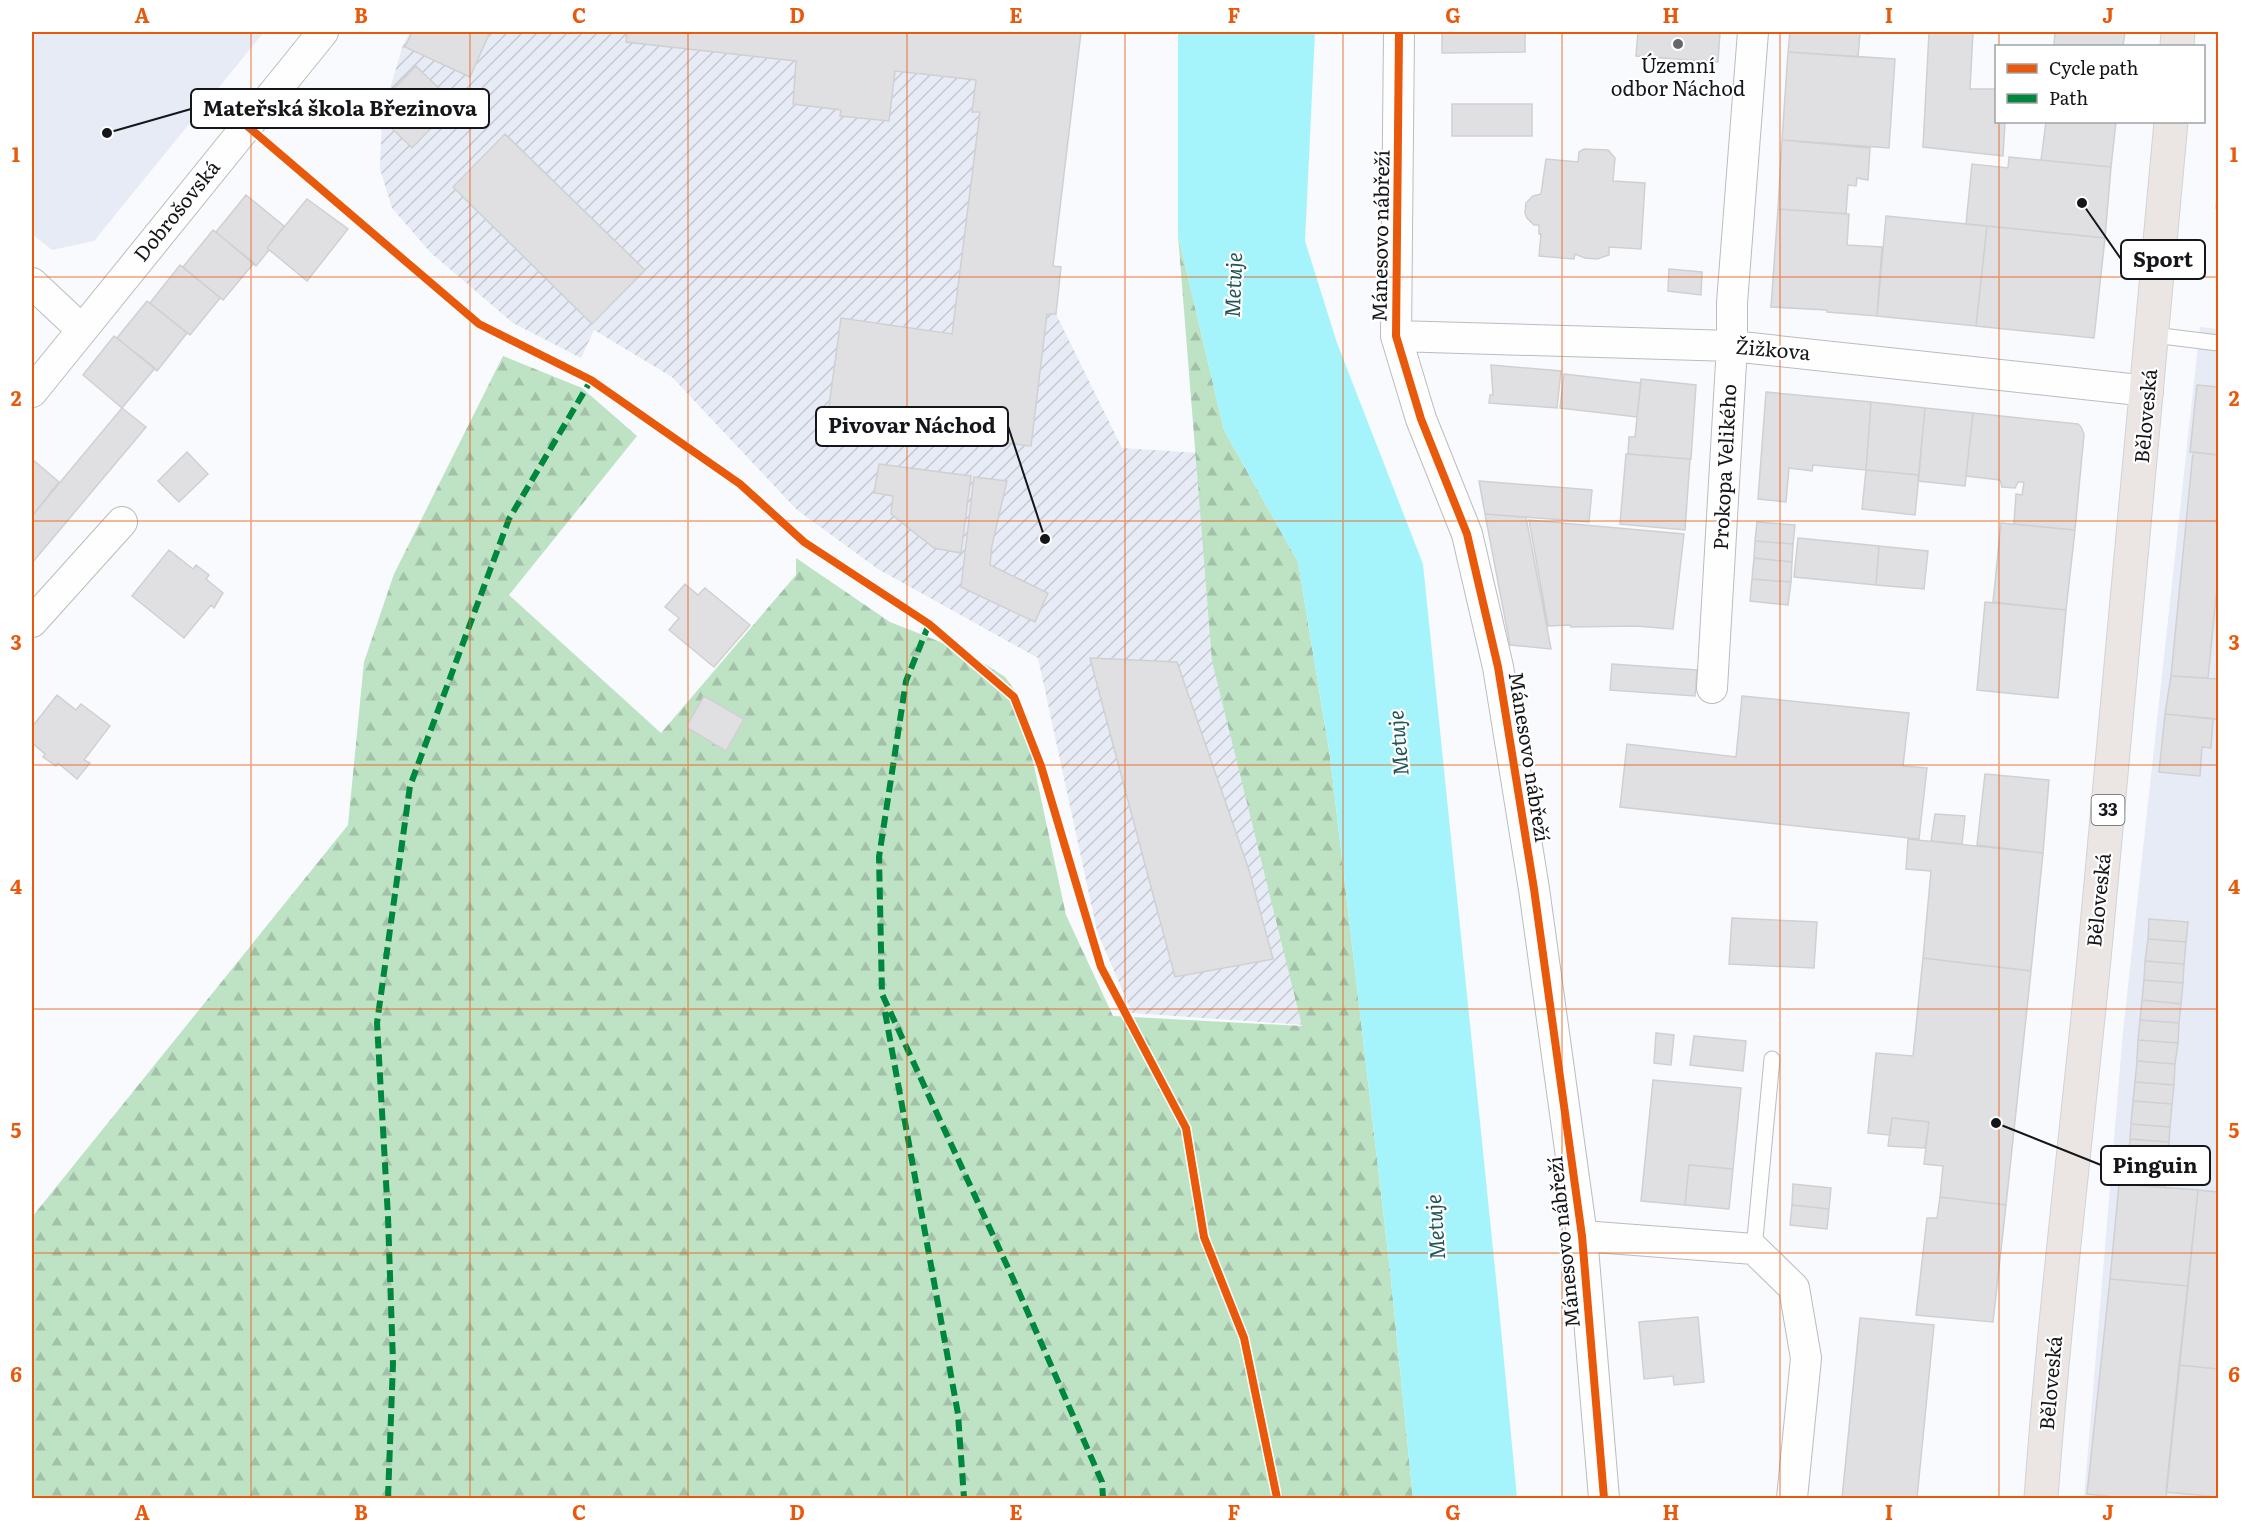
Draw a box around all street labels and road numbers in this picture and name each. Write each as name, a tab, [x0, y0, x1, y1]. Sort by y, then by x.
street label: Mánesovo nábřeží	[1362, 149, 1396, 322]
street label: Dobrošovská	[125, 152, 226, 267]
street label: Žižkova	[1734, 330, 1812, 366]
street label: Běloveská	[2125, 367, 2163, 464]
street label: Prokopa Velikého	[1704, 383, 1742, 551]
street label: Mánesovo nábřeží	[1503, 669, 1559, 844]
road number: 33	[2092, 795, 2124, 825]
street label: Běloveská	[2077, 851, 2117, 948]
street label: Mánesovo nábřeží	[1538, 1155, 1586, 1329]
street label: Běloveská	[2030, 1334, 2068, 1431]

